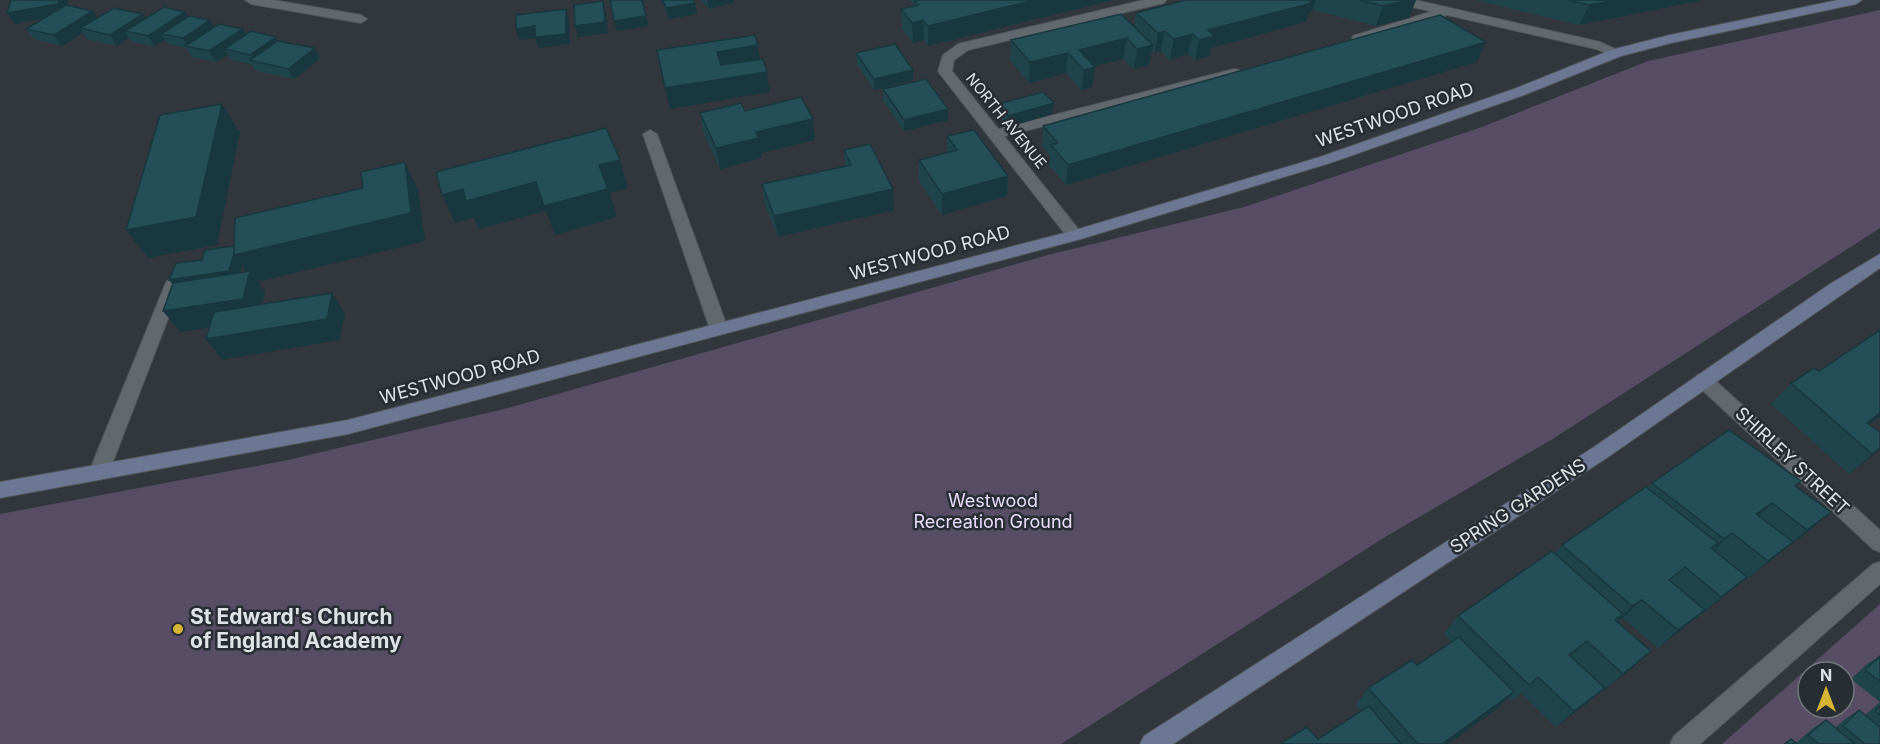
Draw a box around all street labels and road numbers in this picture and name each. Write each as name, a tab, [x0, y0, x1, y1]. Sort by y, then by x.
street label: NORTH AVENUE	[962, 69, 1051, 172]
street label: WESTWOOD ROAD	[1313, 78, 1476, 151]
street label: WESTWOOD ROAD	[847, 221, 1012, 284]
street label: WESTWOOD ROAD	[377, 345, 542, 408]
street label: SHIRLEY STREET	[1731, 403, 1853, 519]
street label: SPRING GARDENS	[1446, 454, 1589, 557]

